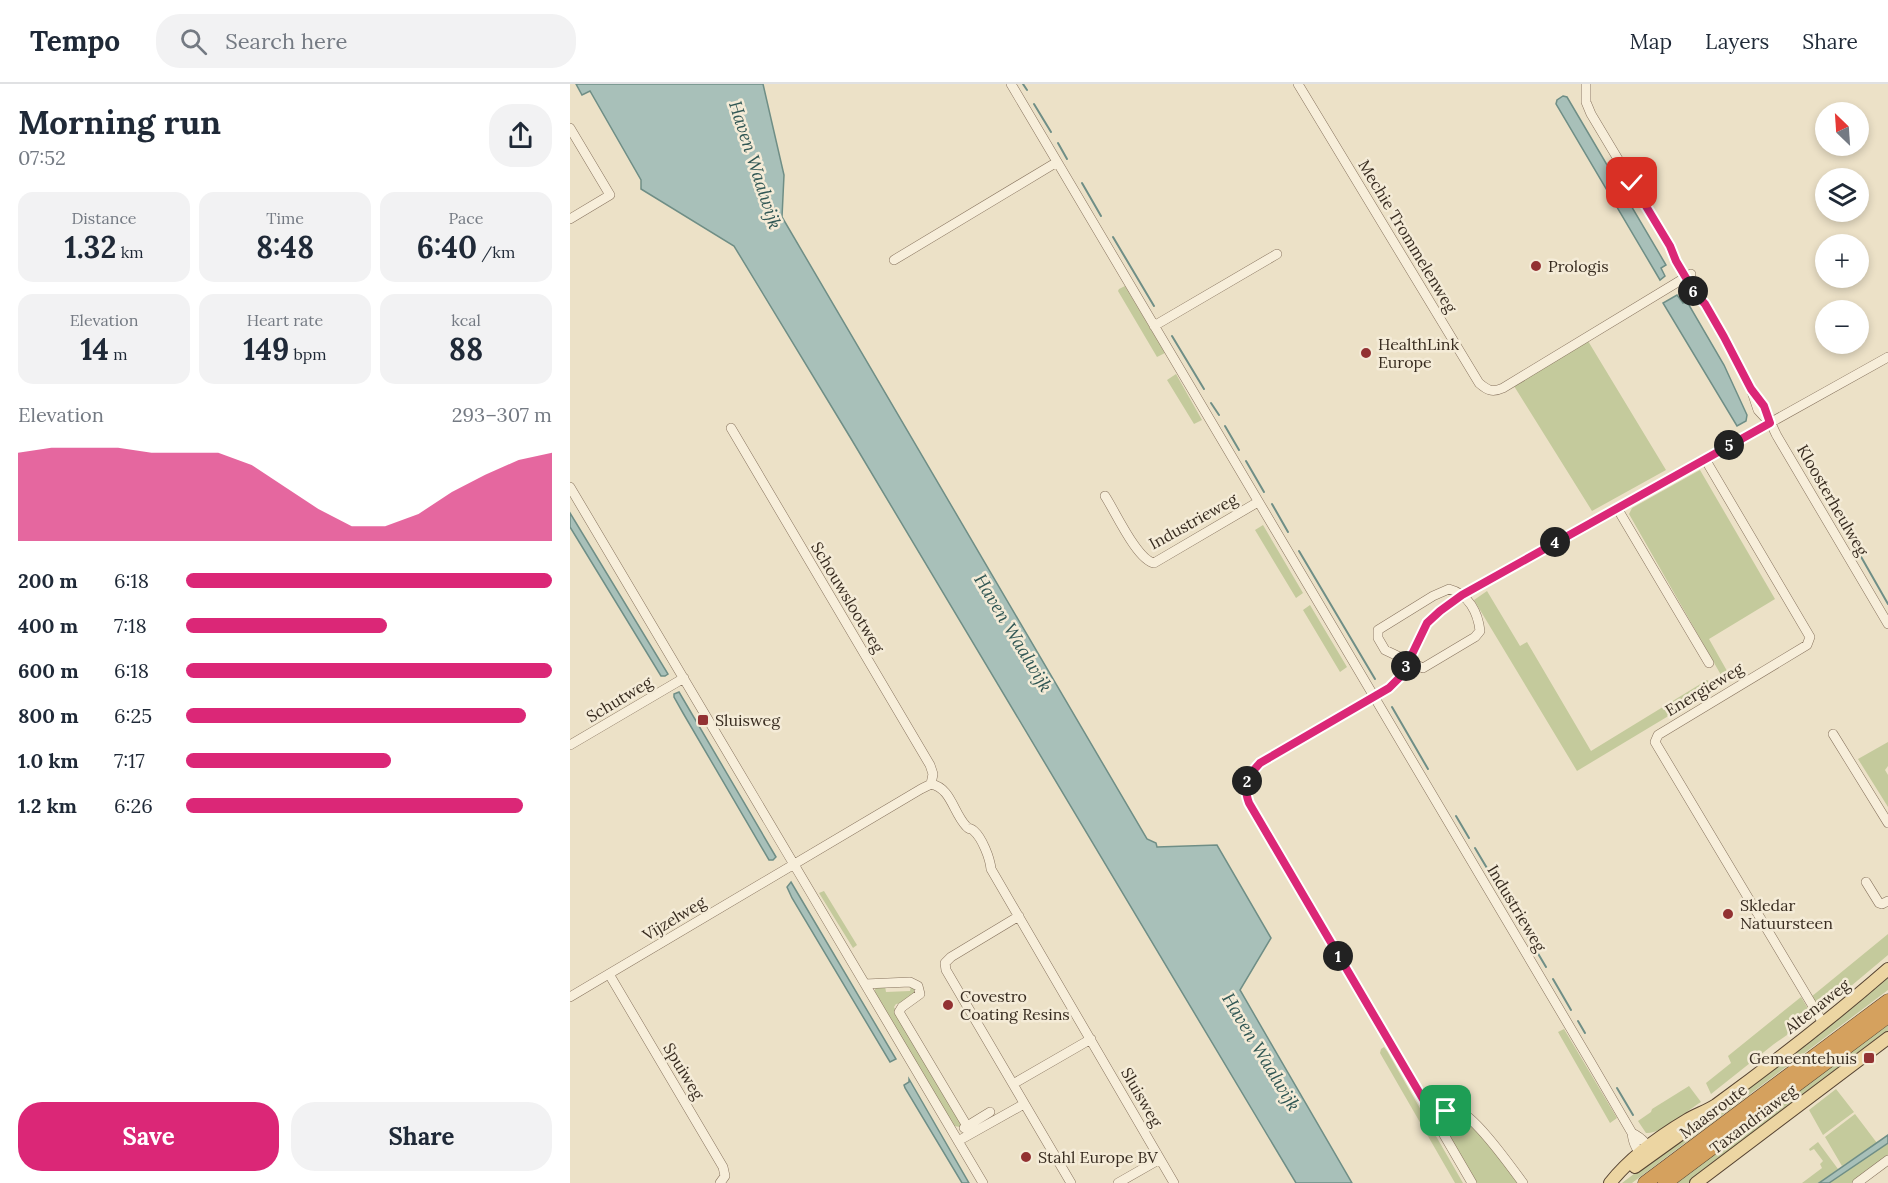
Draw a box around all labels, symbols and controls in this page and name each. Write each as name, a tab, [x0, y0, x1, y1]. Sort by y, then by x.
search box	[156, 14, 576, 68]
text: Tempo	[30, 23, 120, 59]
icon: search	[177, 25, 210, 58]
text: Search here	[225, 27, 347, 55]
text: Map	[1629, 28, 1672, 55]
text: Layers	[1705, 28, 1769, 55]
text: Share	[1802, 28, 1858, 55]
water label: Haven Waalwijk	[724, 98, 787, 232]
text: Morning run	[18, 101, 221, 143]
north arrow	[1815, 102, 1869, 156]
map controls	[1815, 102, 1869, 354]
button: share	[489, 104, 552, 167]
text: 07:52	[18, 145, 66, 170]
street label: Mechie Trommelenweg	[1354, 156, 1462, 317]
pin	[1606, 157, 1657, 208]
icon: check	[1615, 166, 1648, 199]
button: layers	[1815, 168, 1869, 222]
text: Distance	[71, 208, 137, 228]
text: Time	[266, 208, 304, 228]
text: Pace	[449, 208, 483, 228]
text: 1.32	[64, 228, 116, 266]
text: 8:48	[256, 228, 314, 266]
text: 6:40	[417, 228, 477, 266]
button: +	[1815, 234, 1869, 288]
text: km	[116, 242, 144, 262]
text: /km	[477, 242, 515, 262]
place label: Prologis	[1548, 256, 1609, 276]
marker: Prologis	[1529, 259, 1543, 273]
pin: 6	[1678, 276, 1708, 306]
text: 6	[1688, 281, 1698, 301]
button: −	[1815, 300, 1869, 354]
text: Elevation	[70, 310, 138, 330]
text: Heart rate	[247, 310, 323, 330]
text: kcal	[451, 310, 481, 330]
text: 14	[80, 330, 109, 368]
text: 149	[243, 330, 289, 368]
text: 88	[449, 330, 483, 368]
place label: HealthLink Europe	[1378, 334, 1460, 372]
text: m	[109, 344, 128, 364]
text: bpm	[289, 344, 327, 364]
marker: HealthLink Europe	[1359, 346, 1373, 360]
text: Elevation	[18, 402, 104, 427]
text: 293–307 m	[452, 402, 552, 427]
pin: 5	[1714, 430, 1744, 460]
text: 5	[1725, 435, 1733, 455]
street label: Kloosterheulweg	[1793, 441, 1874, 560]
street label: Industrieweg	[1145, 488, 1242, 553]
pin: 4	[1540, 527, 1570, 557]
text: 4	[1551, 532, 1559, 552]
street label: Schouwslootweg	[807, 538, 890, 657]
text: 200 m	[18, 568, 78, 593]
text: 6:18	[114, 568, 149, 593]
water label: Haven Waalwijk	[969, 570, 1058, 696]
text: 400 m	[18, 613, 78, 638]
text: 7:18	[114, 613, 147, 638]
pin: 3	[1391, 651, 1421, 681]
text: 3	[1402, 656, 1410, 676]
street label: Energieweg	[1661, 657, 1748, 720]
text: 600 m	[18, 658, 79, 683]
text: 6:18	[114, 658, 149, 683]
street label: Schutweg	[582, 671, 657, 726]
text: 800 m	[18, 703, 79, 728]
text: 6:25	[114, 703, 152, 728]
place label: Sluisweg	[715, 710, 781, 730]
marker: Sluisweg	[696, 713, 710, 727]
text: 1.0 km	[18, 748, 79, 773]
text: 7:17	[114, 748, 145, 773]
pin: 2	[1232, 766, 1262, 796]
text: 2	[1243, 771, 1251, 791]
text: 1.2 km	[18, 793, 77, 818]
text: 6:26	[114, 793, 153, 818]
street label: Industrieweg	[1483, 861, 1551, 956]
street label: Vijzelweg	[638, 891, 710, 945]
place label: Skledar Natuursteen	[1740, 895, 1833, 933]
marker: Skledar Natuursteen	[1721, 907, 1735, 921]
pin: 1	[1323, 941, 1353, 971]
text: 1	[1335, 946, 1341, 966]
street label: Altenaweg	[1780, 974, 1854, 1038]
place label: Covestro Coating Resins	[960, 986, 1070, 1024]
water label: Haven Waalwijk	[1217, 989, 1306, 1115]
marker: Covestro Coating Resins	[941, 998, 955, 1012]
street label: Spuiweg	[659, 1039, 709, 1104]
place label: Gemeentehuis	[1749, 1048, 1857, 1068]
marker: Gemeentehuis	[1862, 1051, 1876, 1065]
street label: Sluisweg	[1117, 1064, 1167, 1131]
street label: Maasroute	[1675, 1079, 1751, 1143]
street label: Taxandriaweg	[1706, 1079, 1801, 1158]
pin	[1420, 1085, 1471, 1136]
icon: arrive	[1429, 1094, 1462, 1127]
button: Save	[18, 1102, 279, 1171]
button: Share	[291, 1102, 552, 1171]
place label: Stahl Europe BV	[1038, 1147, 1158, 1167]
marker: Stahl Europe BV	[1019, 1150, 1033, 1164]

